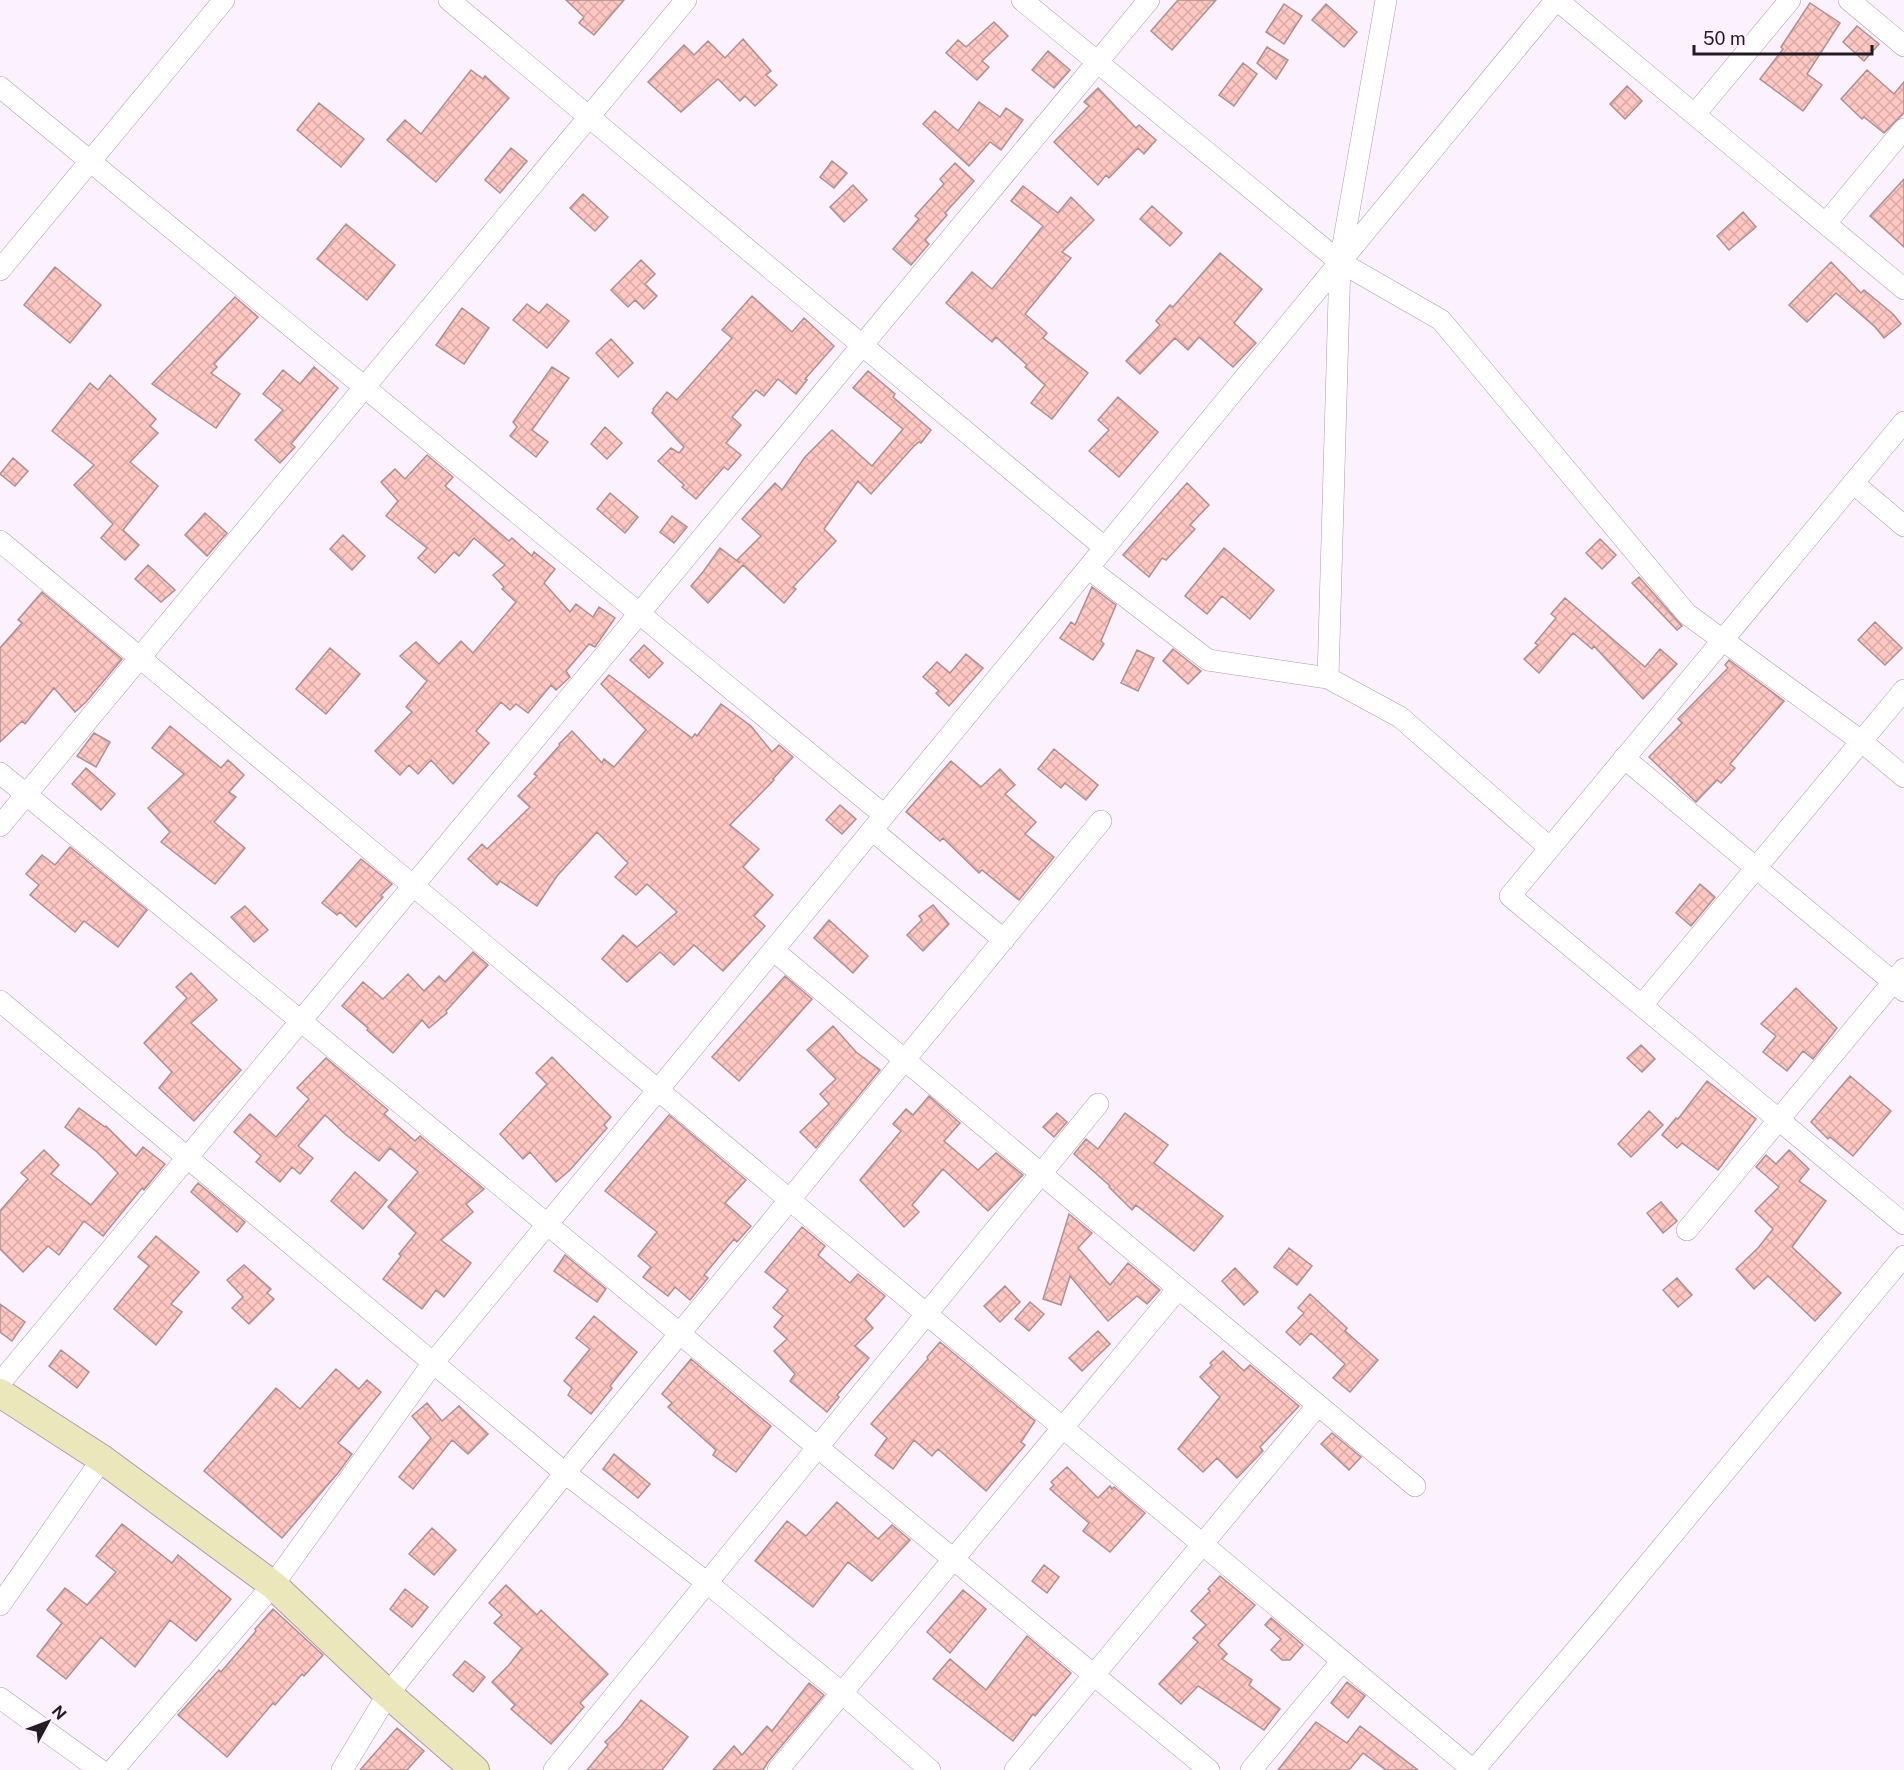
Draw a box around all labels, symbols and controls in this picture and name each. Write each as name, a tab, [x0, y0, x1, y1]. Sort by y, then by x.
scale bar	[1694, 18, 1872, 56]
text: 50 m	[1703, 28, 1746, 49]
north arrow	[18, 1692, 78, 1752]
text: N	[48, 1702, 70, 1723]

